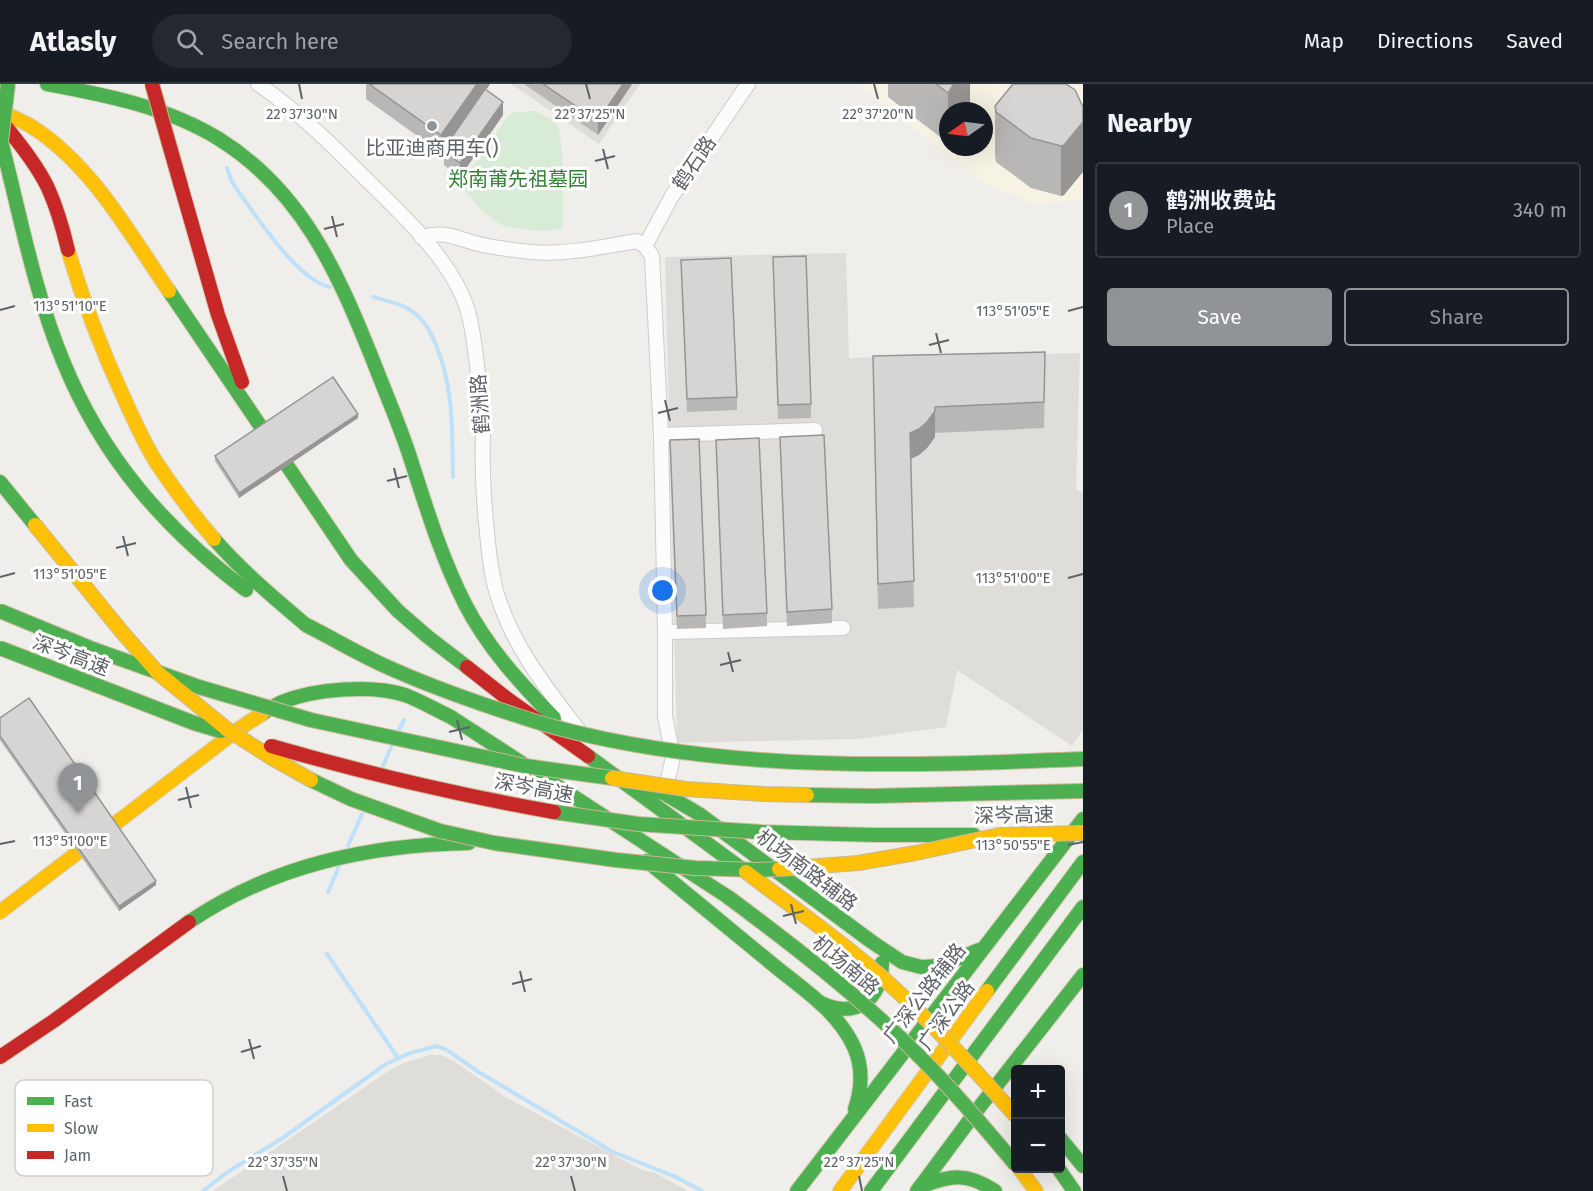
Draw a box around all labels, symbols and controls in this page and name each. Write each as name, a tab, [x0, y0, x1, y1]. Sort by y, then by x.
search box	[152, 14, 572, 68]
text: Atlasly	[30, 25, 116, 58]
icon: search	[173, 25, 206, 58]
text: Search here	[221, 28, 339, 55]
text: Map	[1304, 28, 1344, 54]
text: Directions	[1377, 28, 1473, 54]
text: Saved	[1506, 28, 1563, 54]
north arrow	[939, 102, 993, 156]
text: 22°37'30"N	[266, 105, 338, 123]
text: 22°37'25"N	[555, 105, 625, 123]
text: 22°37'20"N	[842, 105, 914, 123]
text: Nearby	[1107, 108, 1192, 139]
marker: 比亚迪商用车()	[425, 119, 439, 133]
street label: 鹤石路	[667, 131, 721, 195]
place label: 比亚迪商用车()	[366, 136, 498, 160]
park label: 郑南莆先祖墓园	[448, 167, 588, 191]
text: 鹤洲收费站	[1166, 187, 1276, 214]
text: 1	[1124, 198, 1133, 222]
text: 340 m	[1513, 198, 1567, 222]
text: Place	[1166, 214, 1214, 238]
button: Save	[1107, 288, 1332, 346]
button: Share	[1344, 288, 1569, 346]
text: 113°51'10"E	[33, 297, 107, 315]
text: 113°51'05"E	[976, 302, 1050, 320]
street label: 鹤洲路	[466, 373, 494, 435]
text: 113°51'05"E	[33, 565, 107, 583]
text: 113°51'00"E	[975, 569, 1051, 587]
your location	[648, 576, 677, 605]
street label: 深岑高速	[29, 629, 113, 681]
pin: 1	[58, 764, 98, 813]
street label: 深岑高速	[492, 769, 576, 807]
street label: 深岑高速	[974, 802, 1054, 828]
street label: 机场南路辅路	[752, 824, 862, 916]
text: 113°51'00"E	[32, 832, 108, 850]
text: 113°50'55"E	[975, 836, 1051, 854]
street label: 机场南路	[808, 930, 884, 1000]
street label: 广深公路辅路	[878, 938, 970, 1048]
street label: 广深公路	[913, 976, 979, 1054]
map controls	[1011, 1065, 1065, 1173]
button: +	[1011, 1065, 1065, 1119]
legend	[15, 1080, 213, 1176]
text: Fast	[64, 1092, 93, 1111]
text: Slow	[64, 1119, 99, 1138]
button: −	[1011, 1119, 1065, 1173]
text: Jam	[64, 1146, 91, 1165]
text: 22°37'35"N	[248, 1153, 318, 1171]
text: 22°37'30"N	[535, 1153, 607, 1171]
text: 22°37'25"N	[824, 1153, 894, 1171]

